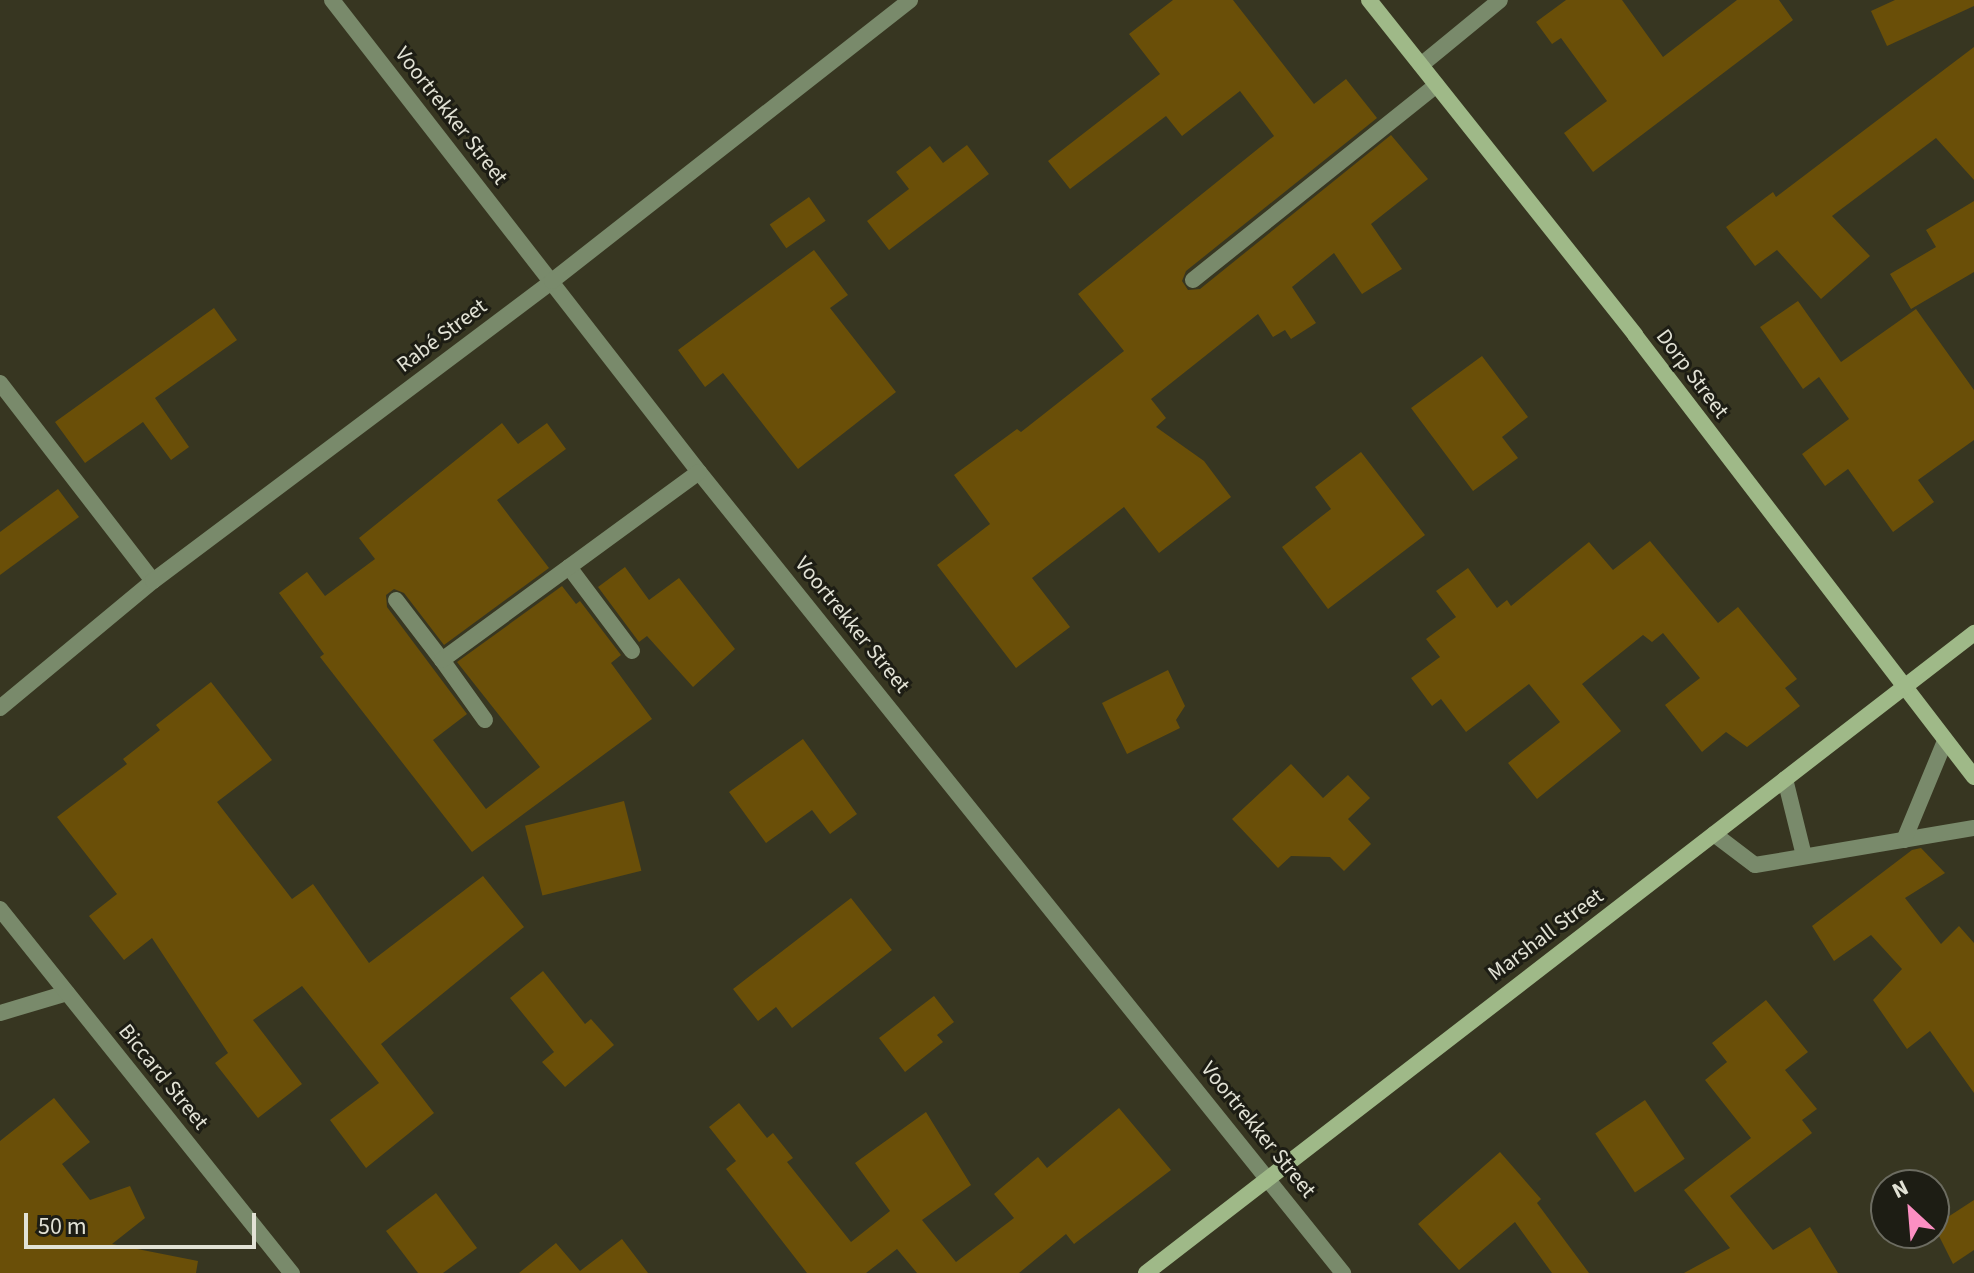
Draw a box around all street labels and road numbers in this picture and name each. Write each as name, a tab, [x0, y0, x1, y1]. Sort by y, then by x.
street label: Voortrekker Street	[389, 42, 513, 190]
street label: Rabé Street	[392, 294, 492, 378]
street label: Dorp Street	[1650, 324, 1734, 424]
street label: Voortrekker Street	[789, 552, 915, 698]
street label: Marshall Street	[1483, 883, 1609, 987]
street label: Biccard Street	[112, 1019, 214, 1135]
street label: Voortrekker Street	[1195, 1057, 1321, 1203]

